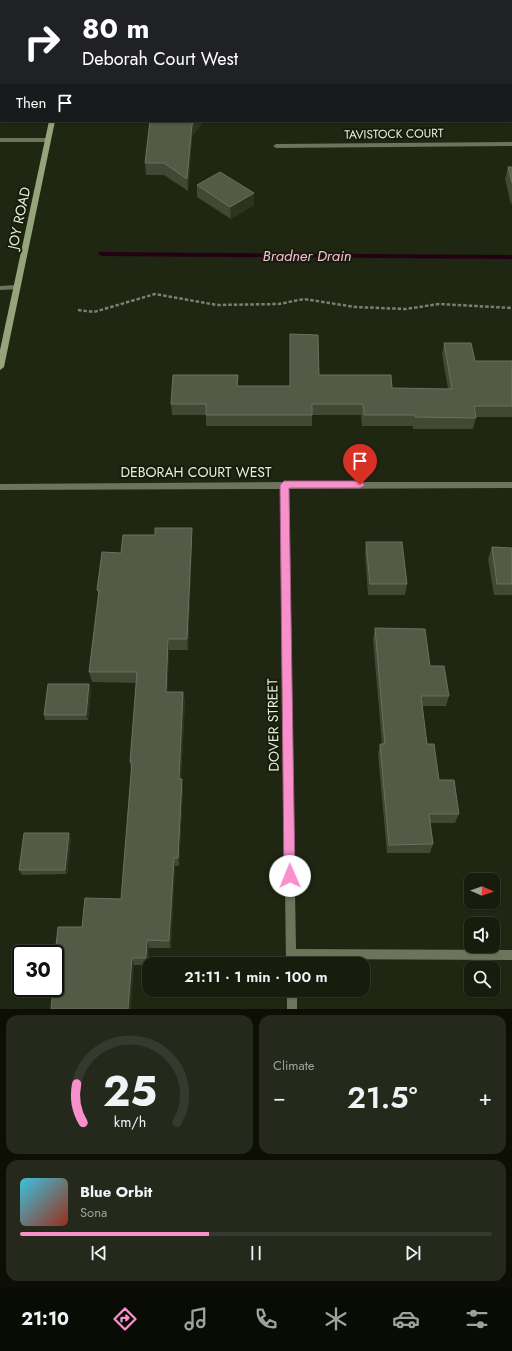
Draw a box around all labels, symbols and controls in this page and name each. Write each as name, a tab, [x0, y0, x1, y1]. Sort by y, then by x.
text: 80 m	[82, 8, 149, 49]
icon: right	[16, 16, 68, 68]
text: Deborah Court West	[82, 46, 238, 72]
text: Then	[16, 92, 46, 114]
icon: arrive	[54, 92, 76, 114]
street label: TAVISTOCK COURT	[344, 124, 444, 144]
street label: JOY ROAD	[2, 185, 35, 253]
water label: Bradner Drain	[263, 245, 351, 267]
pin	[343, 444, 377, 485]
icon: arrive	[349, 450, 371, 472]
street label: DEBORAH COURT WEST	[120, 462, 272, 482]
street label: DOVER STREET	[262, 678, 284, 772]
position arrow	[269, 855, 311, 897]
north arrow	[464, 873, 500, 909]
map controls	[464, 873, 500, 997]
button: sound	[464, 917, 500, 953]
speed limit sign: 30	[12, 945, 64, 997]
button: search	[464, 961, 500, 997]
text: 21:11 · 1 min · 100 m	[184, 966, 328, 988]
text: Climate	[273, 1056, 314, 1075]
text: 25	[102, 1060, 157, 1121]
text: 21.5°	[347, 1076, 417, 1119]
text: −	[273, 1081, 286, 1113]
text: +	[478, 1081, 492, 1113]
text: km/h	[113, 1111, 146, 1131]
text: Blue Orbit	[80, 1181, 152, 1203]
text: Sona	[80, 1203, 107, 1222]
icon: previous	[88, 1242, 110, 1264]
icon: pause	[245, 1242, 267, 1264]
icon: next	[402, 1242, 424, 1264]
icon: directions	[111, 1305, 139, 1333]
icon: music	[182, 1305, 210, 1333]
icon: phone	[252, 1305, 280, 1333]
icon: climate	[322, 1305, 350, 1333]
icon: car	[392, 1305, 420, 1333]
icon: filters	[463, 1305, 491, 1333]
text: 21:10	[21, 1306, 69, 1332]

